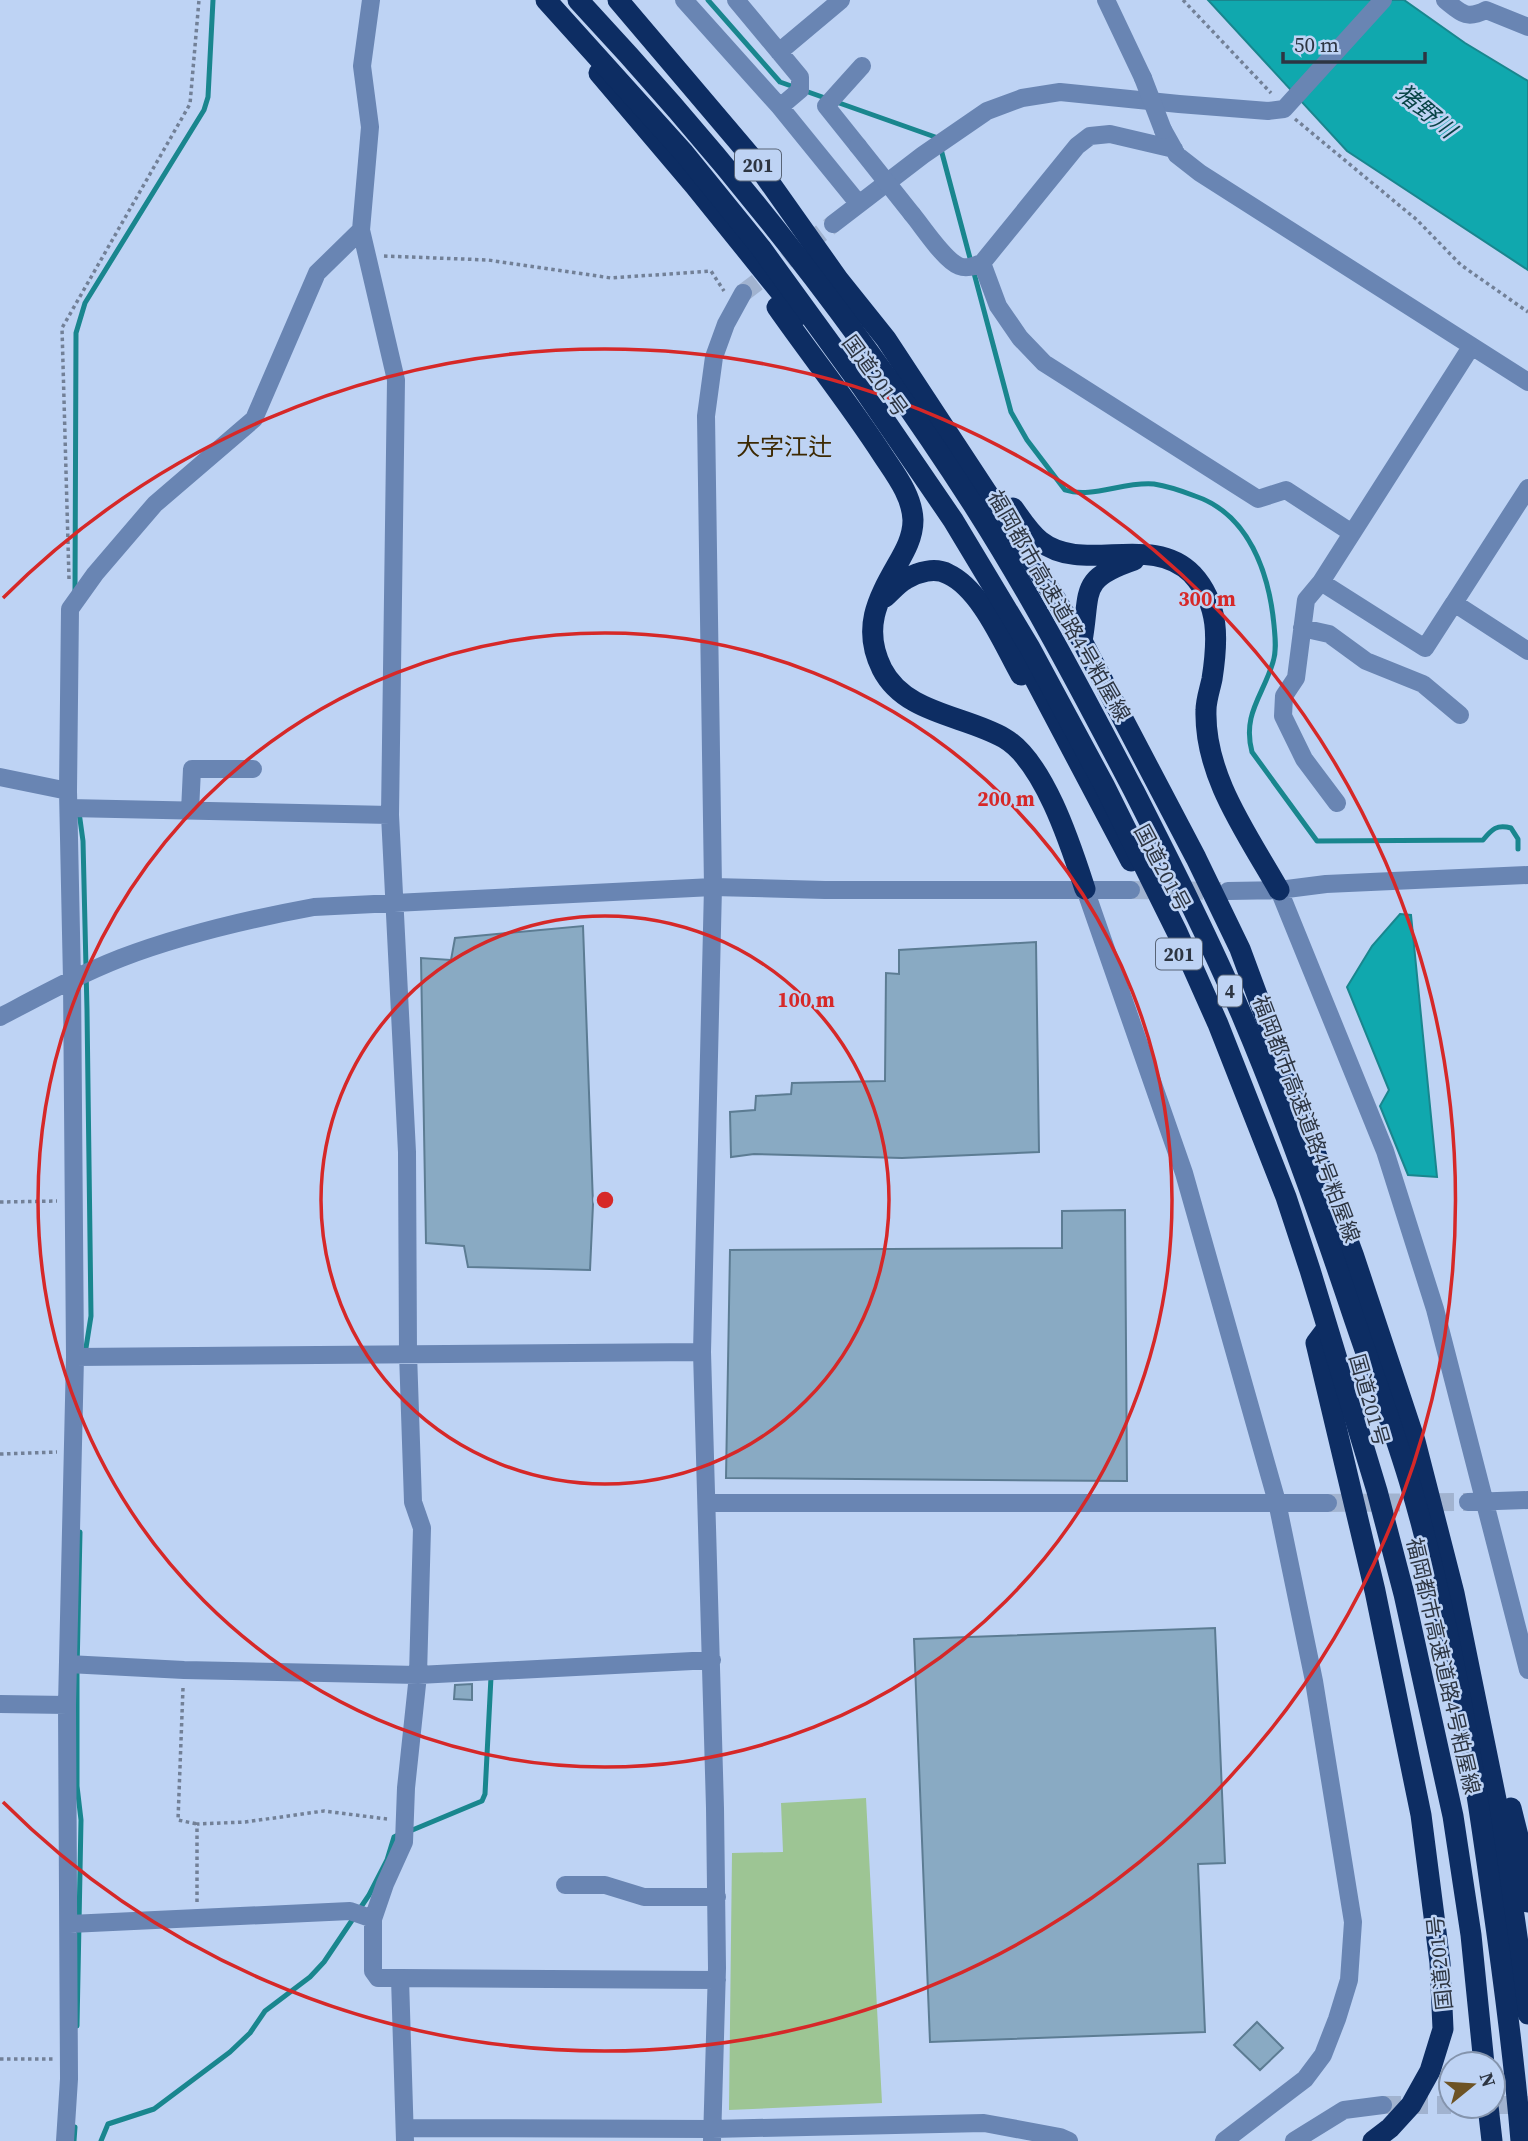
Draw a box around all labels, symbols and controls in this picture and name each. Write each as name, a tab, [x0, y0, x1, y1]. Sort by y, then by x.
scale bar	[1283, 21, 1425, 65]
text: 50 m	[1294, 30, 1339, 59]
water label: 猪野川	[1389, 77, 1465, 147]
road number: 201	[735, 150, 781, 181]
street label: 国道201号	[836, 329, 915, 422]
district label: 大字江辻	[736, 430, 832, 463]
street label: 福岡都市高速道路4号粕屋線	[981, 485, 1138, 727]
text: 300 m	[1178, 584, 1236, 613]
text: 200 m	[977, 784, 1035, 813]
street label: 国道201号	[1127, 819, 1197, 916]
road number: 201	[1156, 938, 1202, 970]
road number: 4	[1218, 976, 1242, 1007]
text: 100 m	[777, 985, 835, 1014]
street label: 福岡都市高速道路4号粕屋線	[1246, 991, 1367, 1247]
centre of rings	[593, 1188, 617, 1212]
street label: 国道201号	[1343, 1350, 1396, 1449]
street label: 福岡都市高速道路4号粕屋線	[1400, 1535, 1487, 1797]
street label: 国道201号	[1420, 1915, 1459, 2012]
north arrow	[1437, 2050, 1507, 2120]
text: N	[1474, 2069, 1503, 2090]

